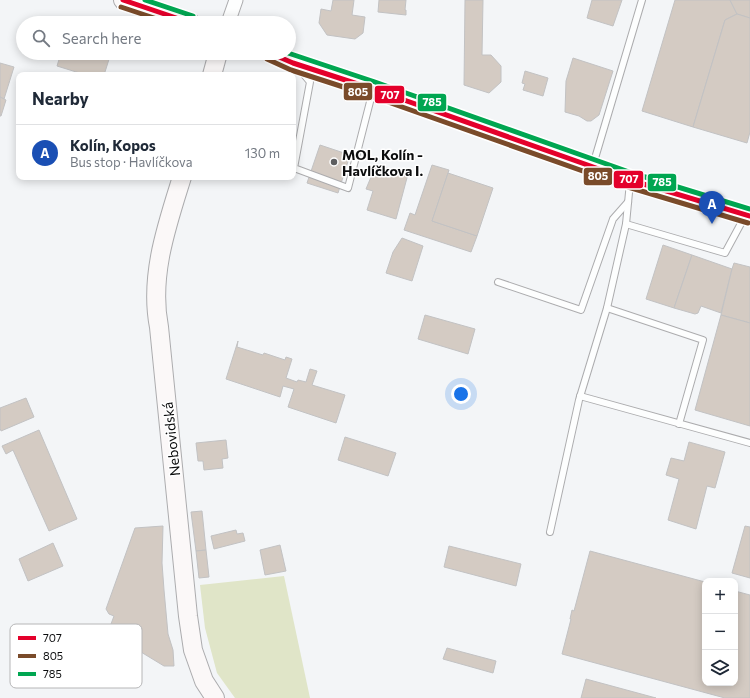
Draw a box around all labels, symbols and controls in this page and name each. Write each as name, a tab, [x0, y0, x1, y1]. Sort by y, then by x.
search box	[16, 16, 296, 60]
icon: search	[30, 27, 52, 49]
text: Search here	[62, 29, 141, 47]
line badge: 805	[343, 82, 373, 101]
text: 805	[348, 85, 368, 98]
line badge: 707	[374, 85, 405, 104]
text: Nearby	[32, 88, 89, 109]
text: 707	[380, 88, 400, 101]
line badge: 785	[417, 93, 447, 112]
text: 785	[422, 95, 442, 108]
text: Kolín, Kopos	[70, 136, 156, 154]
text: A	[40, 145, 50, 161]
text: 130 m	[245, 145, 280, 161]
place label: MOL, Kolín - Havlíčkova I.	[342, 146, 423, 179]
text: Bus stop · Havlíčkova	[70, 154, 192, 170]
marker: MOL, Kolín - Havlíčkova I.	[329, 157, 339, 167]
line badge: 805	[583, 167, 613, 186]
text: 805	[588, 169, 608, 182]
line badge: 707	[613, 170, 644, 189]
text: 707	[619, 172, 639, 185]
line badge: 785	[647, 173, 677, 192]
text: 785	[652, 175, 672, 188]
pin: A	[699, 191, 725, 224]
your location	[451, 384, 471, 404]
street label: Nebovidská	[159, 401, 183, 477]
map controls	[702, 578, 738, 686]
button: +	[702, 578, 738, 614]
button: −	[702, 614, 738, 650]
legend	[10, 624, 142, 688]
text: 707	[43, 631, 62, 644]
text: 805	[43, 649, 63, 662]
button: layers	[702, 650, 738, 686]
text: 785	[43, 667, 62, 680]

